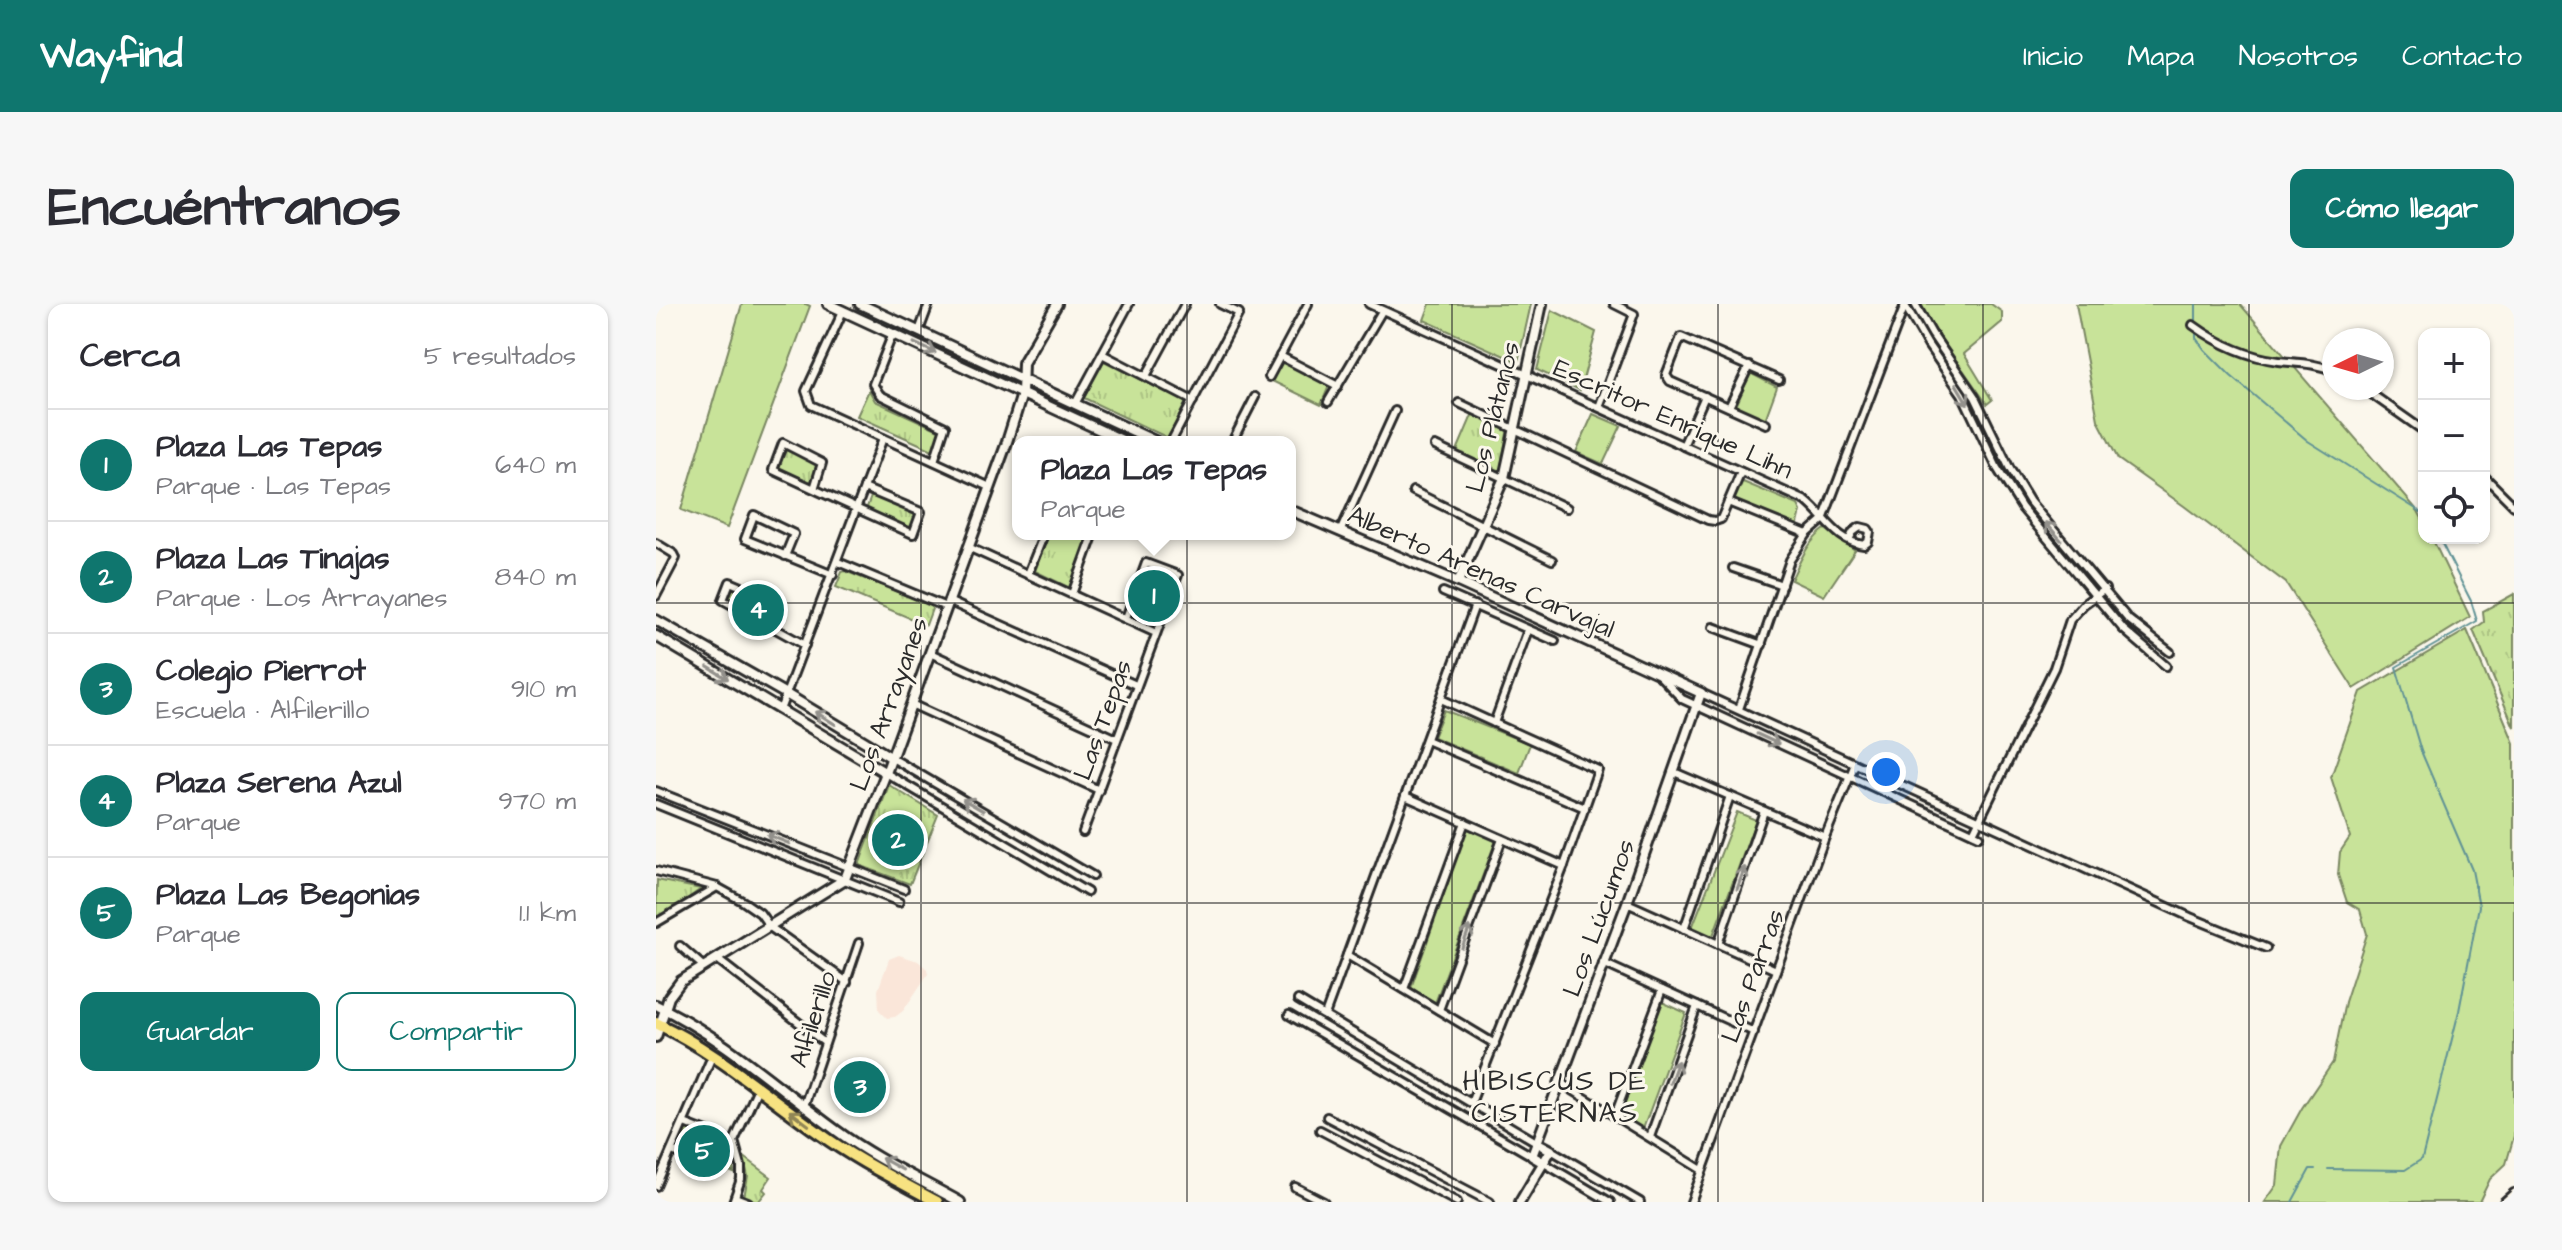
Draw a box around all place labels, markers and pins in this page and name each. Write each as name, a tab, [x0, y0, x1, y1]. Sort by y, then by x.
pin: 1	[1128, 566, 1180, 626]
pin: 4	[732, 580, 784, 640]
pin: 2	[872, 810, 924, 870]
pin: 3	[834, 1057, 886, 1117]
pin: 5	[678, 1121, 730, 1181]

